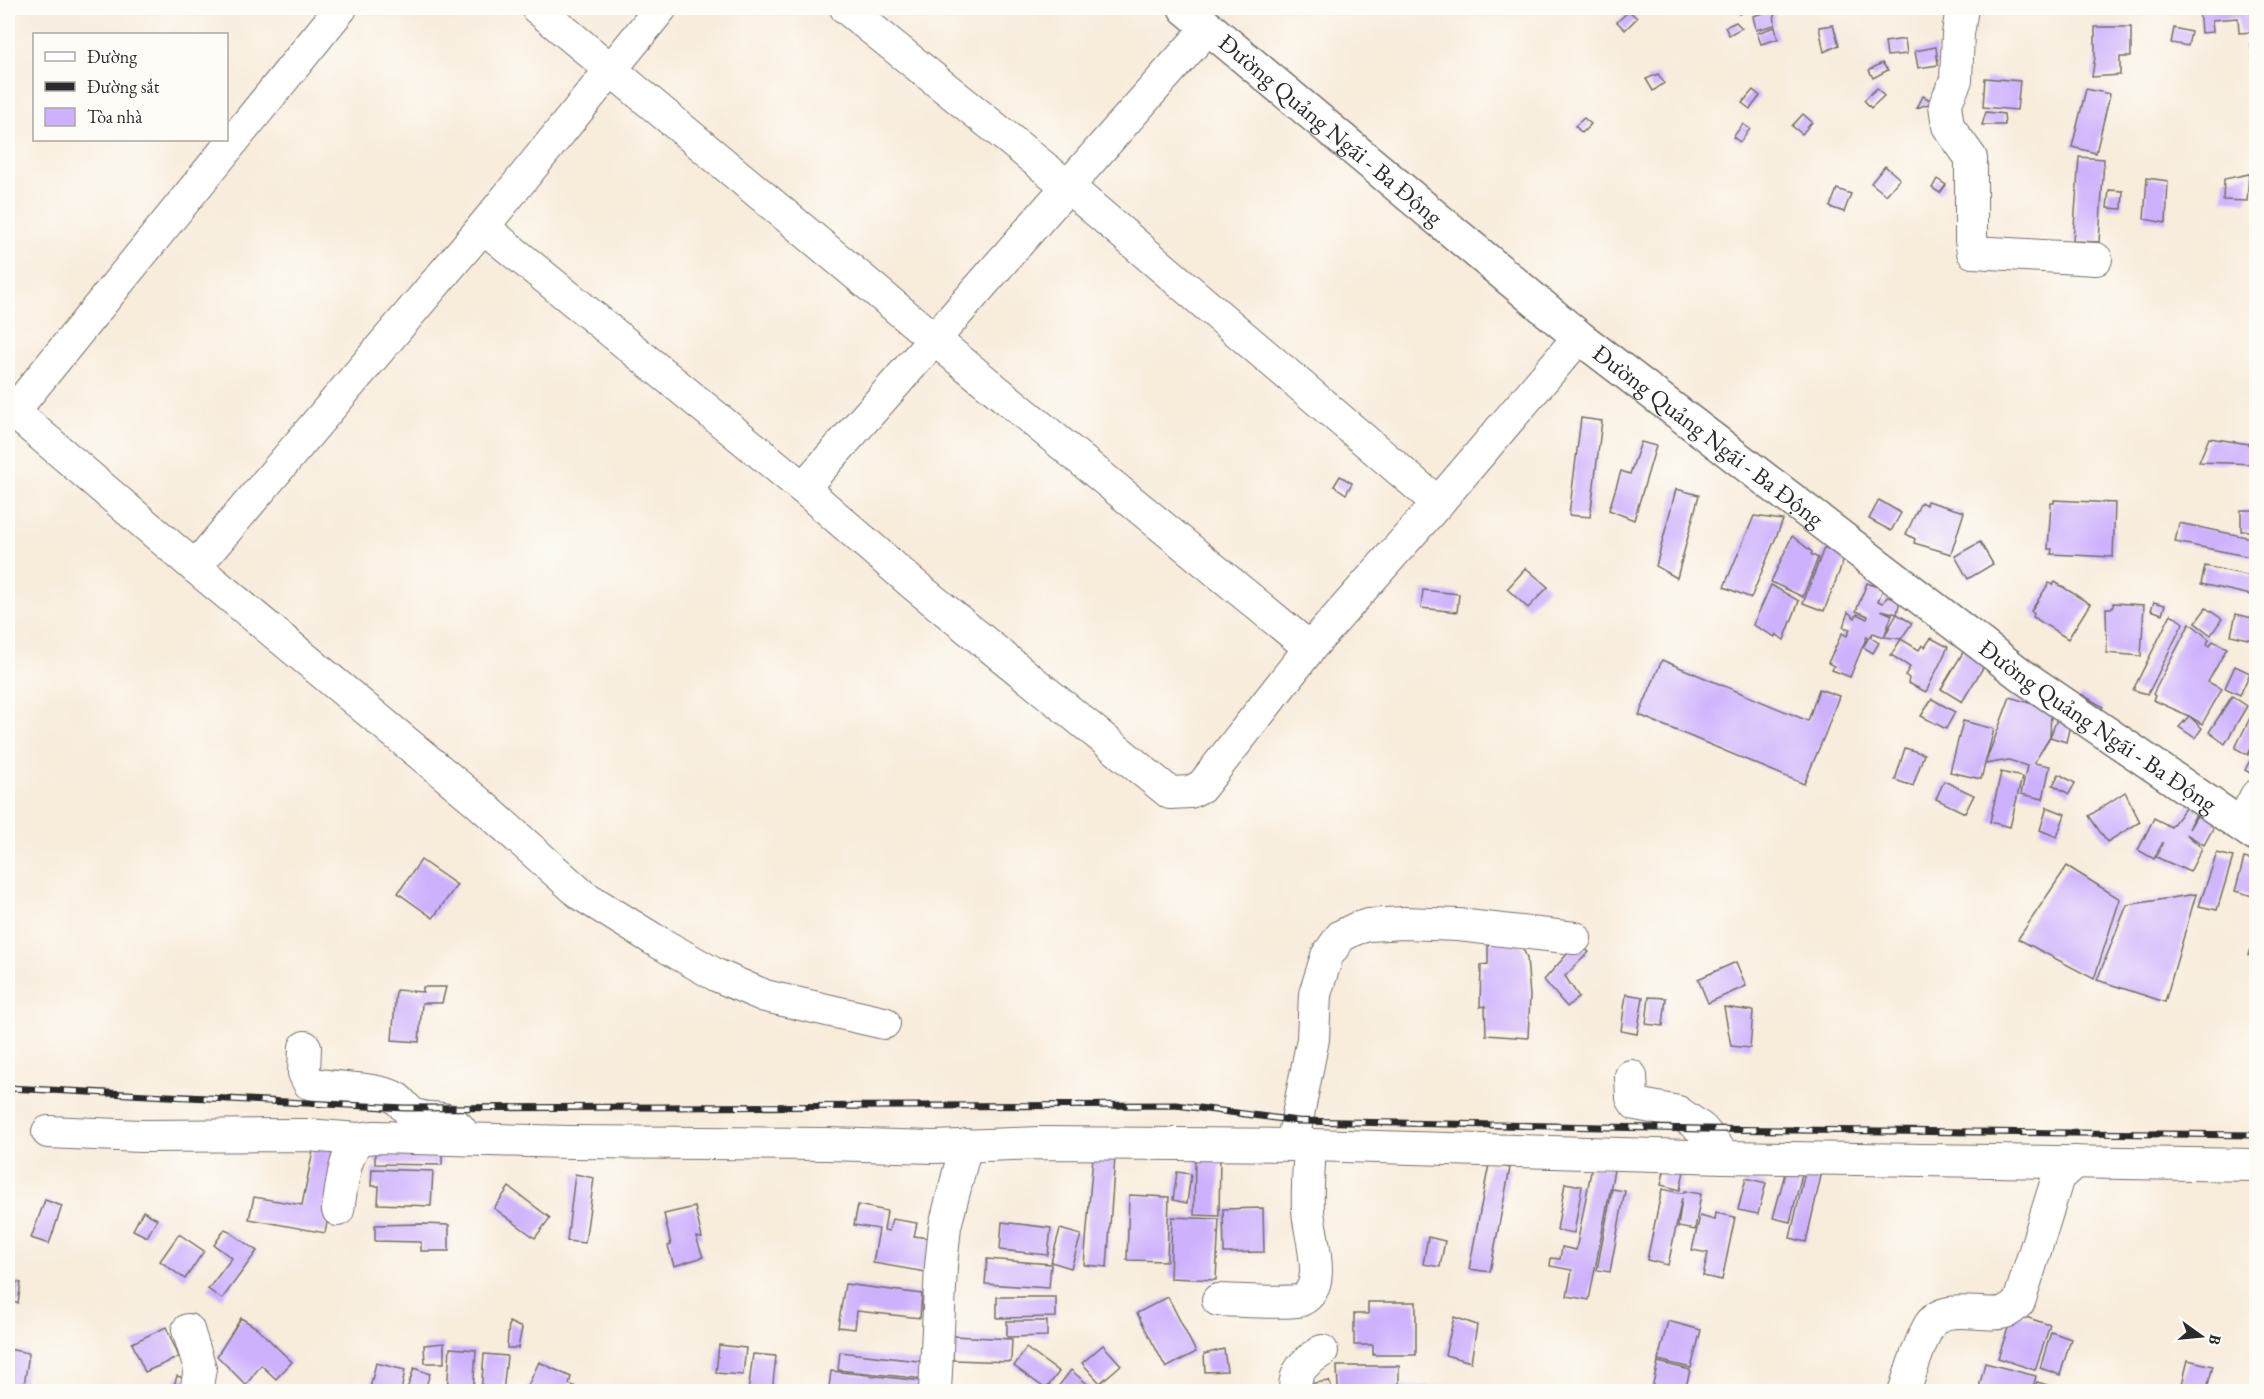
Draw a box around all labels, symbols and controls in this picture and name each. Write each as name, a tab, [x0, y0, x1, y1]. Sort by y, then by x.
street label: Đường Quảng Ngãi - Ba Động	[1213, 27, 1450, 232]
legend	[33, 33, 228, 141]
text: Đường	[87, 45, 137, 68]
text: Đường sắt	[87, 75, 160, 98]
text: Tòa nhà	[87, 105, 143, 128]
street label: Đường Quảng Ngãi - Ba Động	[1587, 337, 1831, 534]
street label: Đường Quảng Ngãi - Ba Động	[1973, 632, 2224, 819]
north arrow	[2171, 1306, 2231, 1366]
text: B	[2204, 1332, 2226, 1347]

